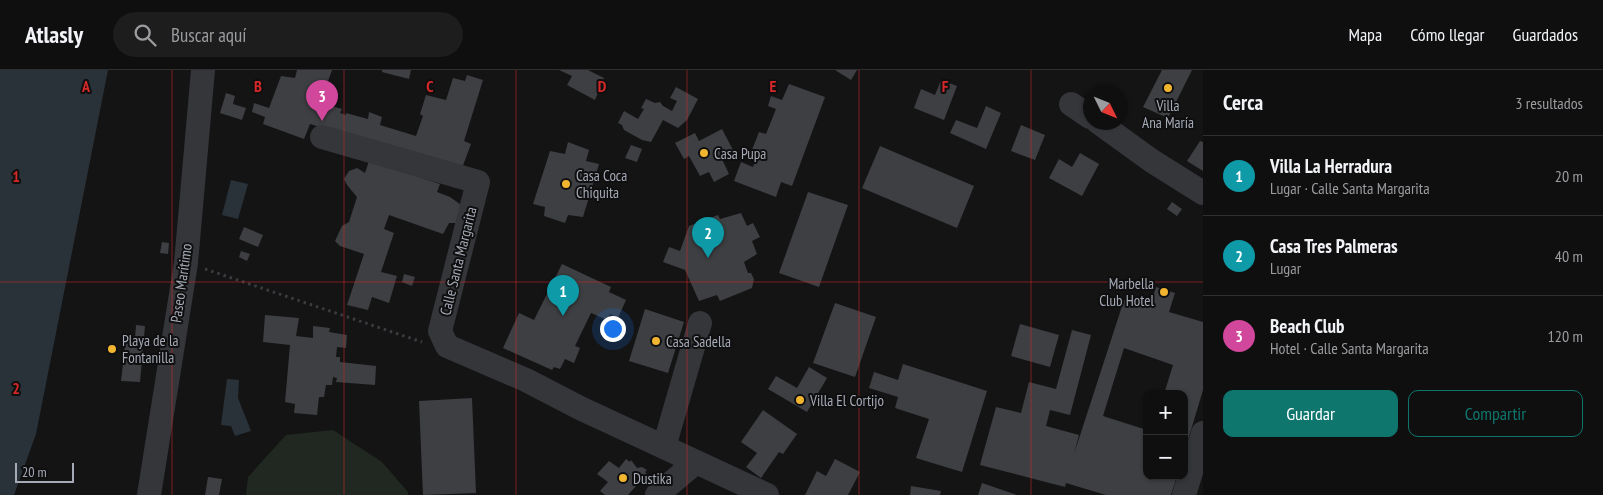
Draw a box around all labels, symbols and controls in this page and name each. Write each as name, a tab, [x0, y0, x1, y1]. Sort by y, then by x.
search box	[113, 12, 463, 57]
text: Atlasly	[25, 19, 83, 50]
icon: search	[131, 21, 159, 49]
text: Buscar aquí	[171, 23, 246, 47]
text: Mapa	[1348, 23, 1382, 46]
text: Cómo llegar	[1410, 23, 1485, 46]
text: Guardados	[1513, 23, 1578, 46]
text: A	[81, 76, 91, 96]
text: B	[254, 76, 262, 96]
text: C	[426, 76, 434, 96]
text: D	[598, 76, 607, 96]
text: E	[770, 76, 777, 96]
text: F	[942, 76, 949, 96]
pin: 3	[306, 80, 338, 121]
marker: Villa Ana María	[1162, 82, 1174, 94]
north arrow	[1083, 85, 1128, 130]
text: Cerca	[1223, 89, 1263, 116]
text: 3 resultados	[1515, 93, 1583, 113]
place label: Villa Ana María	[1142, 96, 1194, 132]
place label: Casa Pupa	[714, 144, 766, 163]
marker: Casa Pupa	[698, 147, 710, 159]
text: Villa La Herradura	[1270, 154, 1392, 178]
text: 1	[12, 166, 20, 186]
place label: Casa Coca Chiquita	[576, 166, 627, 202]
text: 1	[1235, 166, 1243, 186]
text: 20 m	[1555, 166, 1583, 186]
marker: Casa Coca Chiquita	[560, 178, 572, 190]
text: Lugar · Calle Santa Margarita	[1270, 178, 1430, 198]
street label: Calle Santa Margarita	[435, 205, 481, 317]
pin: 2	[692, 217, 724, 258]
text: Casa Tres Palmeras	[1270, 234, 1398, 258]
street label: Paseo Marítimo	[166, 242, 196, 324]
text: 2	[1235, 246, 1243, 266]
text: 40 m	[1555, 246, 1583, 266]
text: Lugar	[1270, 258, 1301, 278]
place label: Marbella Club Hotel	[1099, 274, 1155, 310]
pin: 1	[547, 275, 579, 316]
marker: Marbella Club Hotel	[1158, 286, 1170, 298]
text: Beach Club	[1270, 314, 1344, 338]
your location	[600, 316, 626, 342]
text: 3	[1235, 326, 1243, 346]
text: 120 m	[1548, 326, 1583, 346]
place label: Playa de la Fontanilla	[122, 331, 178, 367]
place label: Casa Sadella	[666, 332, 731, 351]
marker: Casa Sadella	[650, 335, 662, 347]
text: Hotel · Calle Santa Margarita	[1270, 338, 1429, 358]
marker: Playa de la Fontanilla	[106, 343, 118, 355]
text: 2	[12, 378, 20, 398]
map controls	[1143, 390, 1188, 480]
button: +	[1143, 390, 1188, 435]
button: Guardar	[1223, 390, 1398, 437]
button: Compartir	[1408, 390, 1583, 437]
place label: Villa El Cortijo	[809, 391, 884, 410]
marker: Villa El Cortijo	[794, 394, 806, 406]
button: −	[1143, 435, 1188, 480]
scale bar	[15, 460, 74, 483]
text: 20 m	[22, 463, 47, 481]
place label: Dustika	[633, 469, 672, 488]
marker: Dustika	[617, 472, 629, 484]

